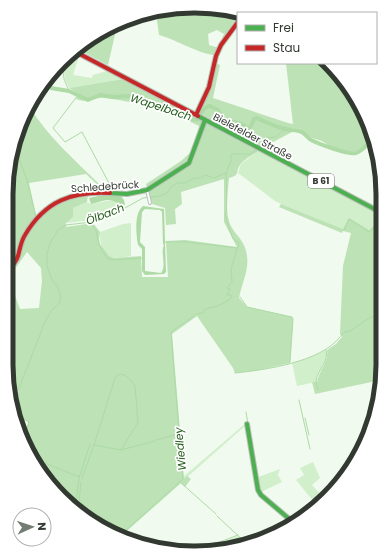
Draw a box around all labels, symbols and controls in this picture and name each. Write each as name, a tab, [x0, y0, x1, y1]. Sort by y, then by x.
legend	[237, 12, 377, 64]
text: Frei	[273, 19, 294, 36]
text: Stau	[273, 39, 300, 56]
water label: Wapelbach	[128, 90, 194, 124]
street label: Bielefelder Straße	[210, 109, 295, 164]
road number: B 61	[308, 174, 334, 188]
street label: Schledebrück	[71, 177, 140, 196]
water label: Ölbach	[83, 199, 127, 229]
water label: Wiedley	[170, 426, 190, 471]
north arrow	[12, 507, 52, 547]
text: N	[34, 522, 50, 531]

